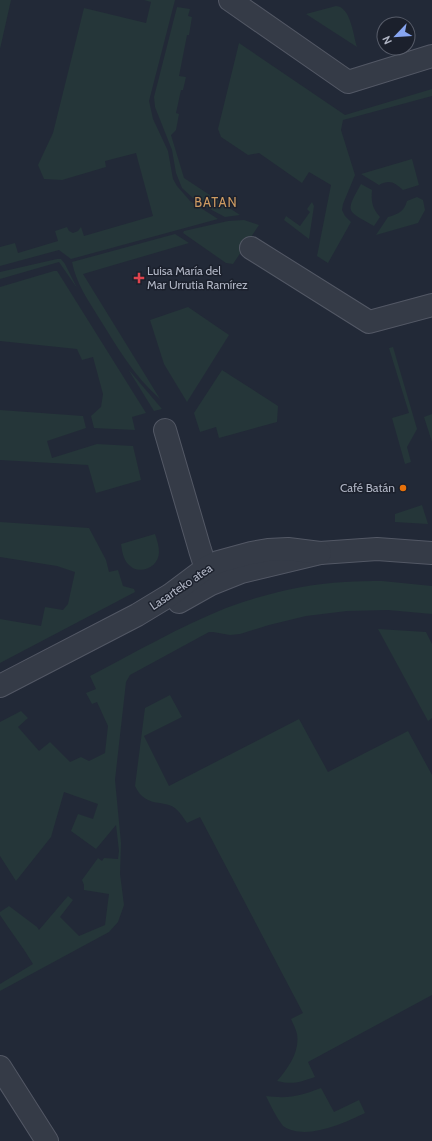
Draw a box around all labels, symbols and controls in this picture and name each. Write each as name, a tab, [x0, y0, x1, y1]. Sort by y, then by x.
north arrow	[376, 16, 416, 56]
text: N	[379, 34, 395, 47]
district label: BATAN	[194, 194, 238, 210]
place label: Luisa María del Mar Urrutia Ramírez	[147, 263, 248, 292]
marker: Luisa María del Mar Urrutia Ramírez	[134, 273, 144, 283]
place label: Café Batán	[340, 480, 395, 495]
marker: Café Batán	[398, 483, 408, 493]
street label: Lasarteko atea	[147, 560, 215, 613]

